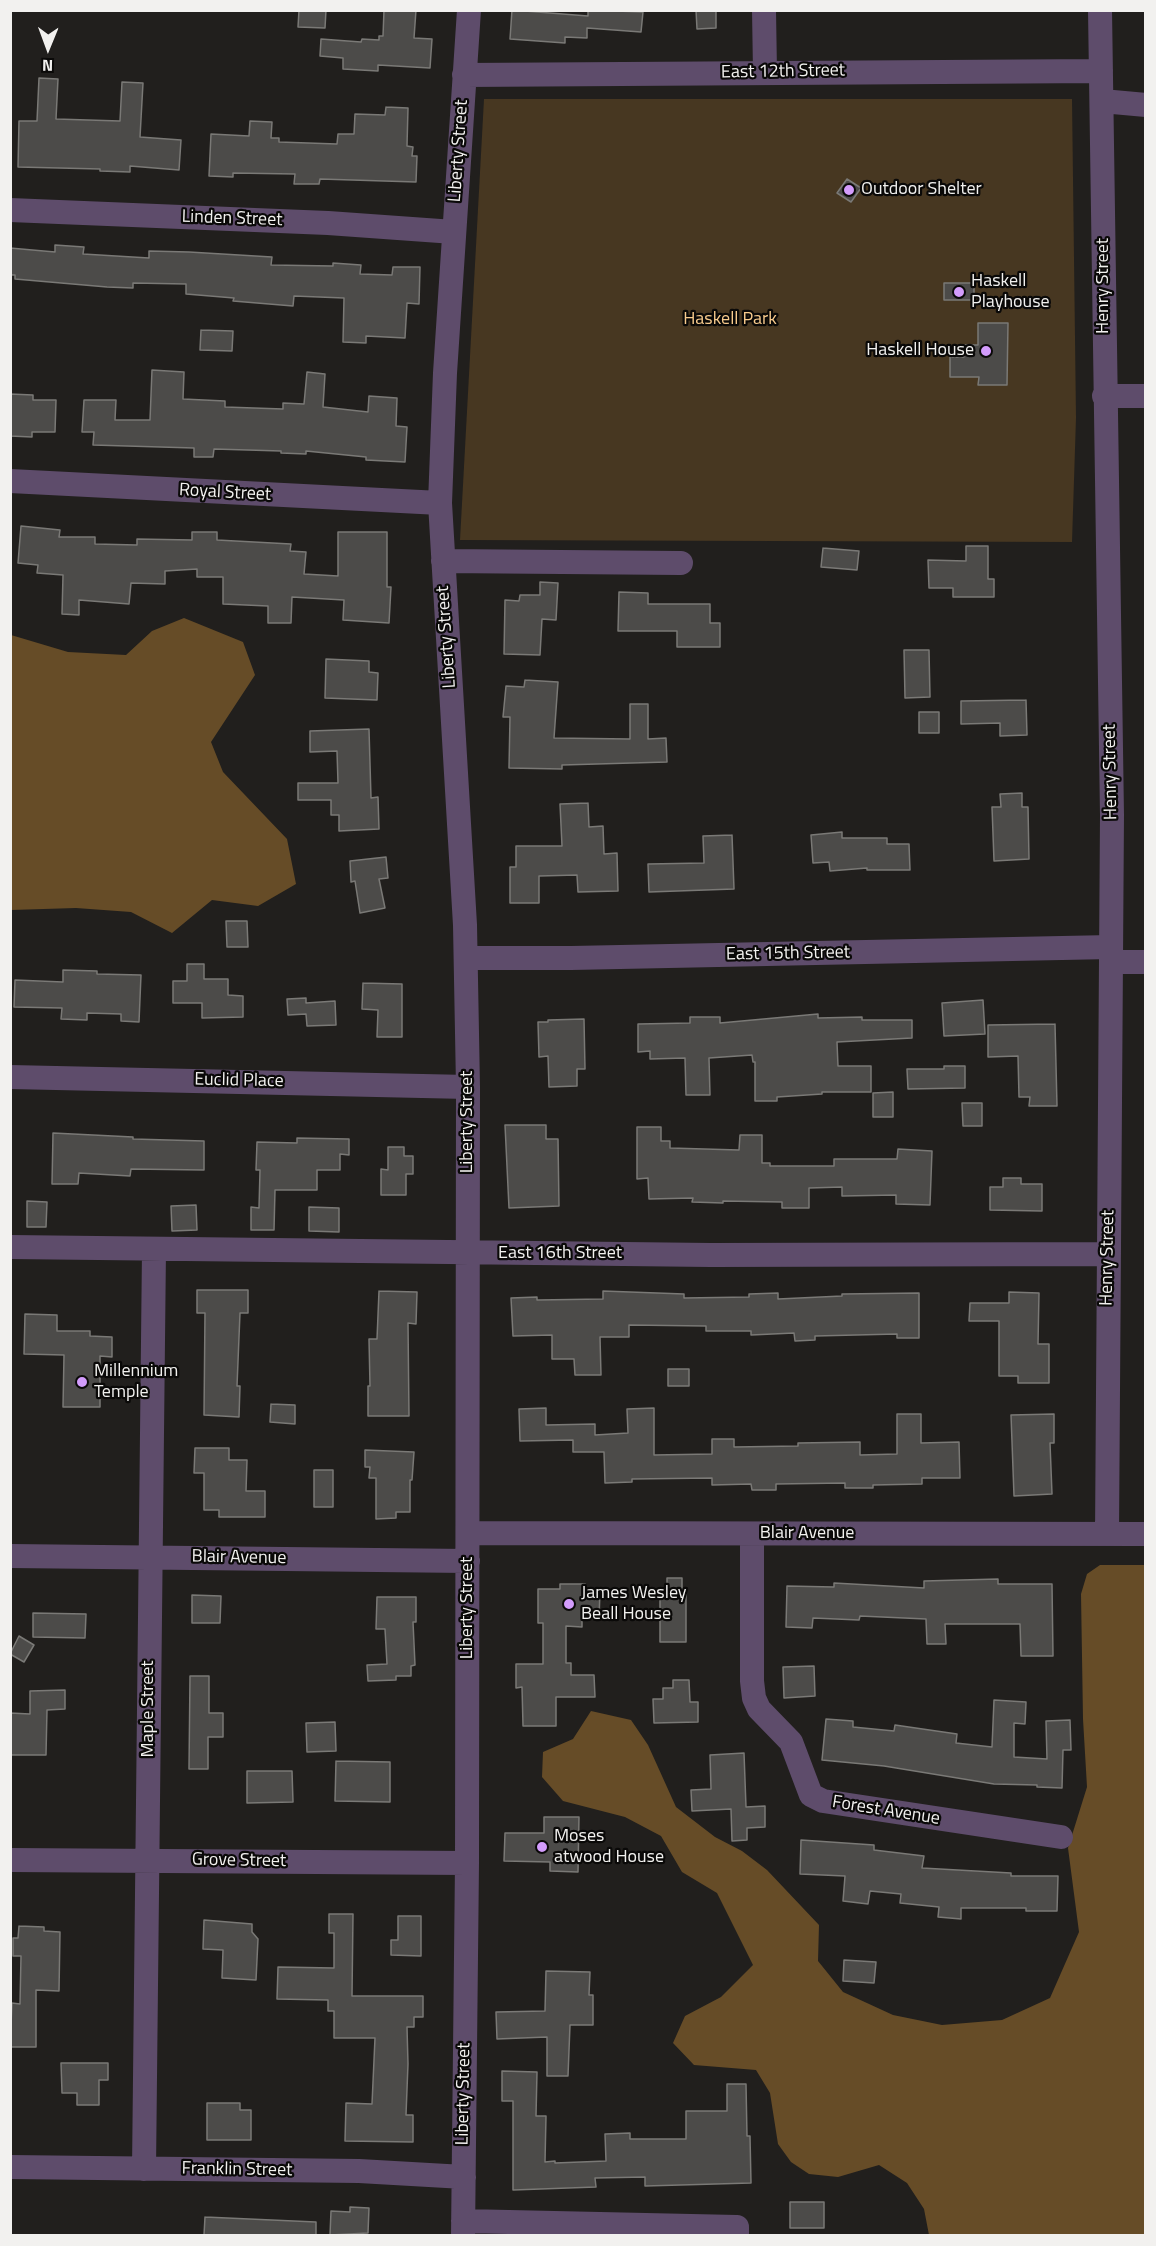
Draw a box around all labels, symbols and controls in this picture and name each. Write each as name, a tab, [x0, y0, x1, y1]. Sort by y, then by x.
north arrow	[18, 18, 78, 78]
text: N	[42, 54, 53, 78]
street label: East 12th Street	[721, 60, 845, 84]
street label: Liberty Street	[445, 99, 473, 203]
place label: Outdoor Shelter	[861, 179, 982, 201]
marker: Outdoor Shelter	[842, 183, 856, 197]
street label: Linden Street	[181, 206, 283, 232]
street label: Henry Street	[1093, 238, 1115, 334]
place label: Haskell Playhouse	[971, 271, 1050, 314]
marker: Haskell Playhouse	[952, 285, 966, 299]
park label: Haskell Park	[683, 309, 777, 331]
place label: Haskell House	[866, 340, 974, 362]
marker: Haskell House	[979, 344, 993, 358]
street label: Royal Street	[178, 480, 272, 506]
street label: Liberty Street	[433, 585, 461, 689]
street label: Henry Street	[1099, 724, 1123, 820]
street label: East 15th Street	[726, 942, 850, 966]
street label: Euclid Place	[194, 1069, 284, 1093]
street label: Liberty Street	[457, 1071, 479, 1173]
street label: Henry Street	[1096, 1210, 1120, 1306]
street label: East 16th Street	[498, 1243, 622, 1265]
place label: Millennium Temple	[94, 1361, 178, 1404]
marker: Millennium Temple	[75, 1375, 89, 1389]
street label: Blair Avenue	[760, 1523, 854, 1545]
street label: Blair Avenue	[191, 1546, 287, 1570]
street label: Liberty Street	[457, 1557, 479, 1659]
place label: James Wesley Beall House	[581, 1583, 687, 1626]
marker: James Wesley Beall House	[562, 1597, 576, 1611]
street label: Maple Street	[138, 1660, 160, 1758]
street label: Forest Avenue	[831, 1792, 941, 1830]
place label: Moses atwood House	[554, 1826, 664, 1868]
marker: Moses atwood House	[535, 1840, 549, 1854]
street label: Grove Street	[192, 1849, 286, 1873]
street label: Liberty Street	[452, 2042, 476, 2146]
street label: Franklin Street	[181, 2158, 293, 2182]

